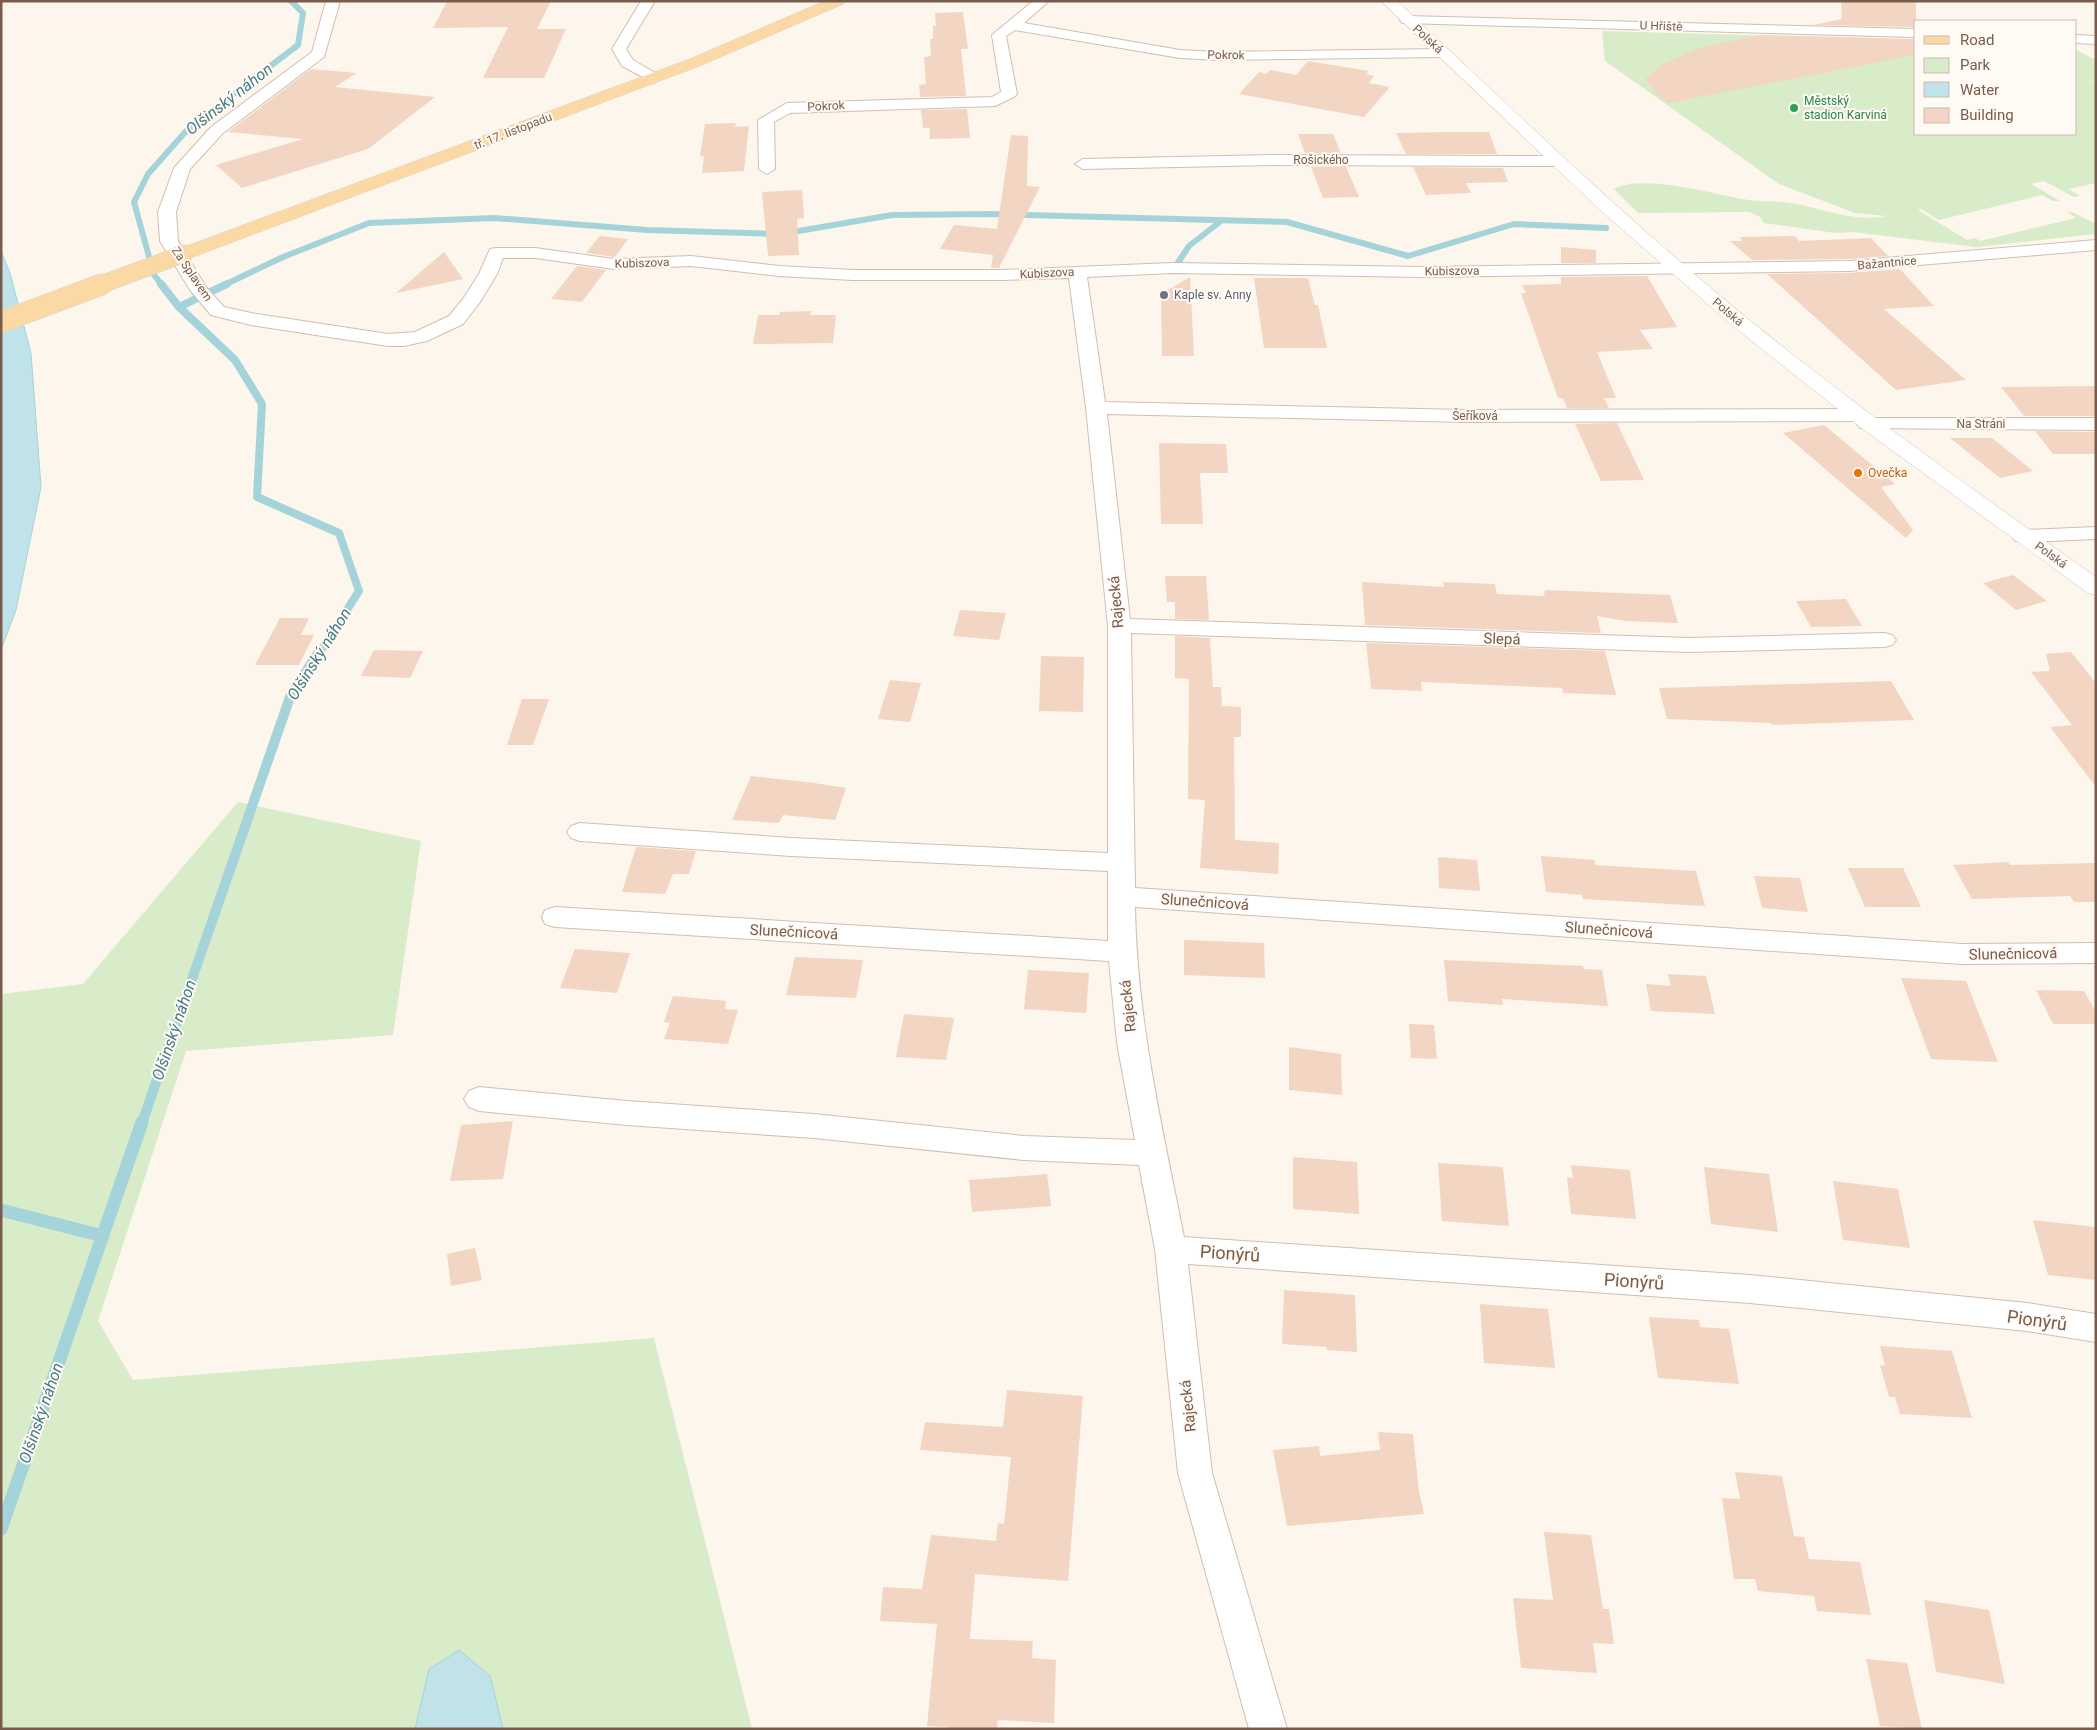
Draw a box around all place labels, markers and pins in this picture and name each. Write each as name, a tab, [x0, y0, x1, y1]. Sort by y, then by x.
place label: Městský stadion Karviná	[1804, 94, 1887, 122]
marker: Městský stadion Karviná	[1788, 102, 1800, 114]
place label: Kaple sv. Anny	[1174, 288, 1252, 302]
marker: Kaple sv. Anny	[1158, 289, 1170, 301]
place label: Ovečka	[1868, 466, 1907, 480]
marker: Ovečka	[1852, 467, 1864, 479]

